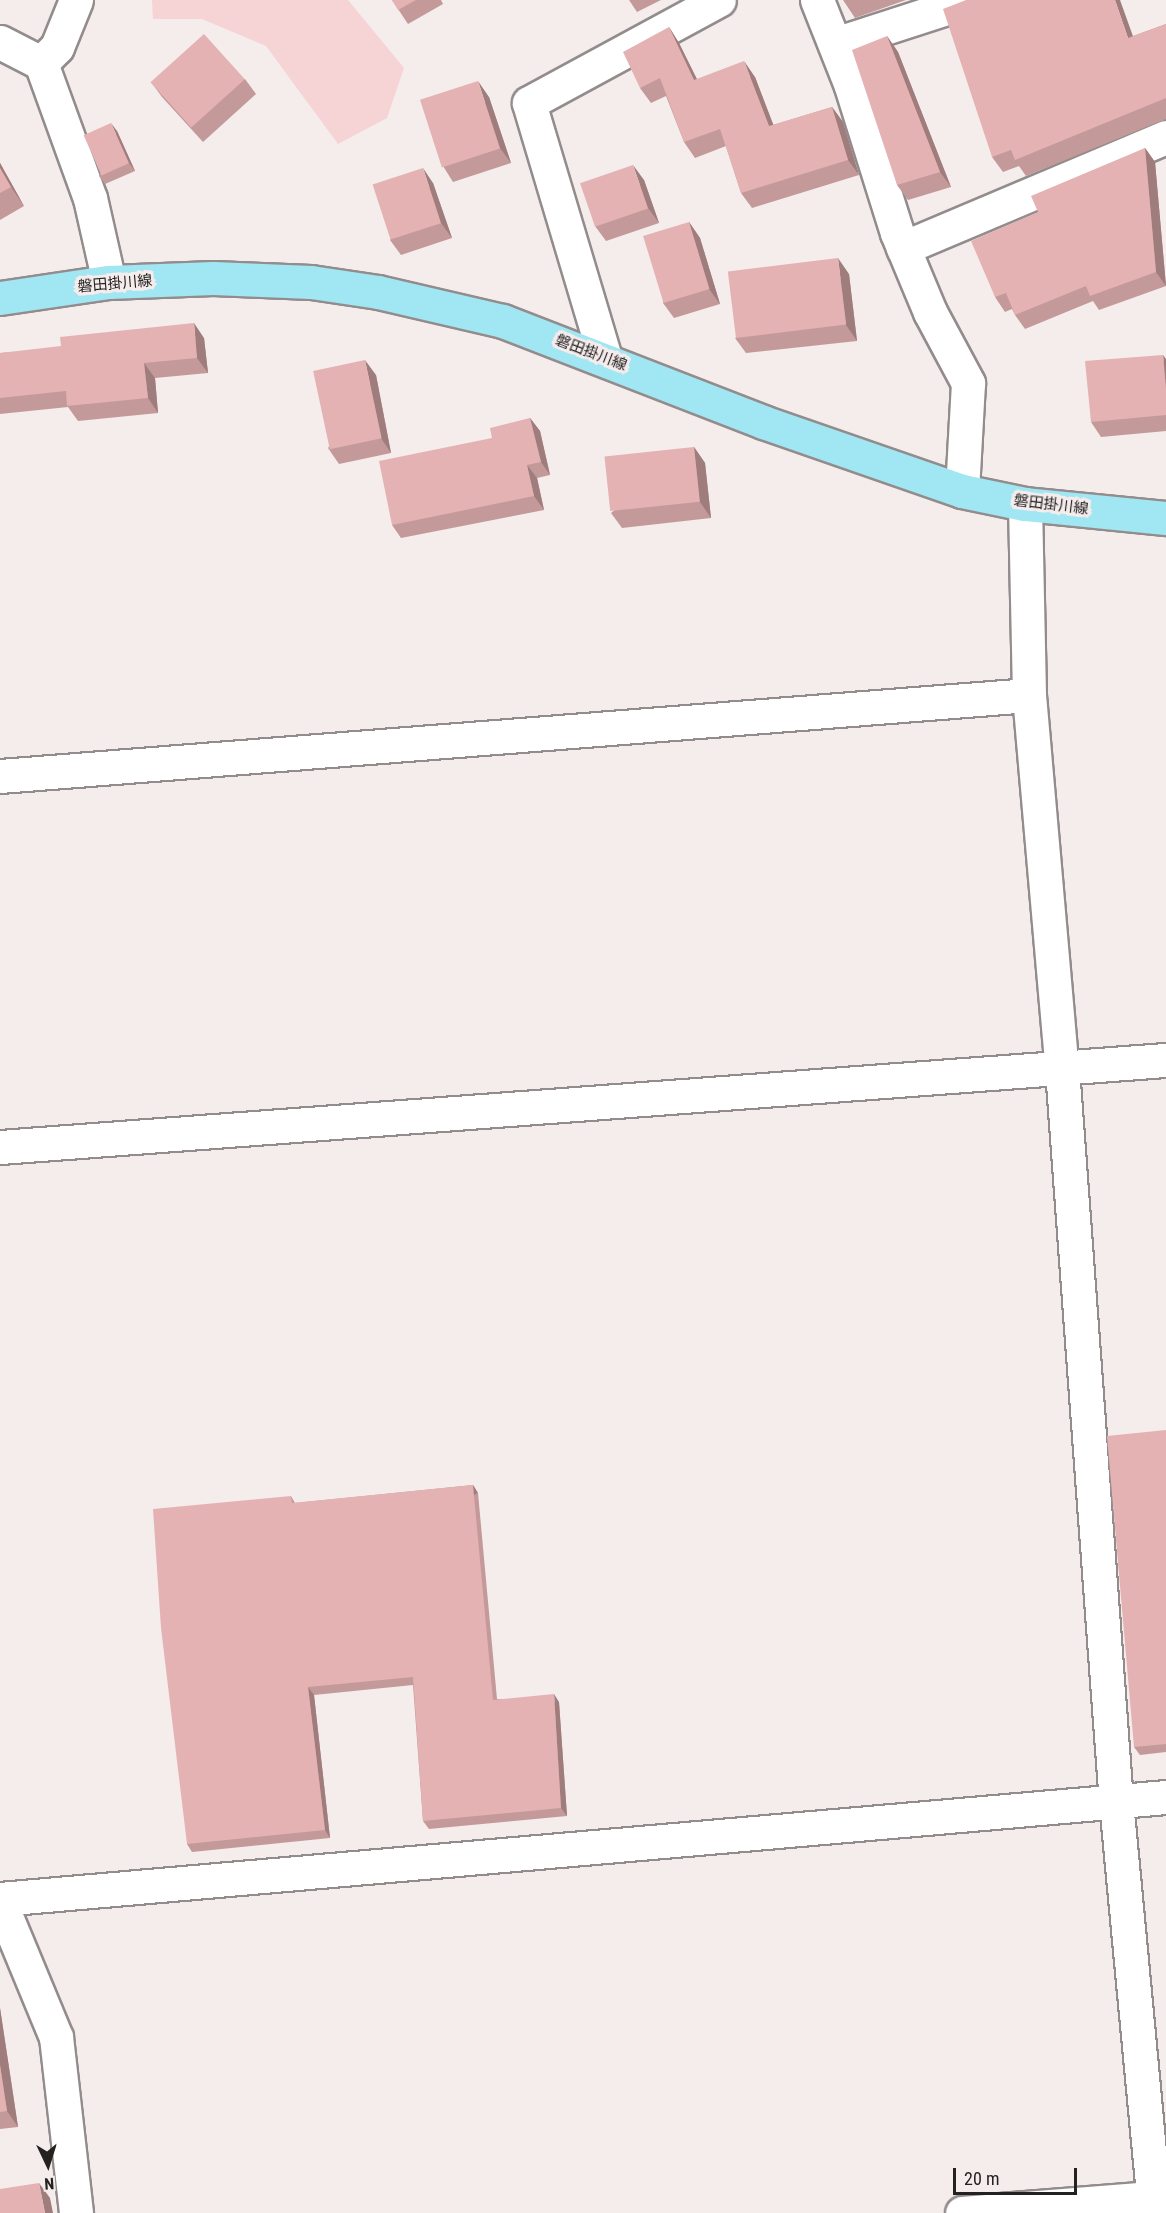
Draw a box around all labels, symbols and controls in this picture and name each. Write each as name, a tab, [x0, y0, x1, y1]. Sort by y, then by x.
street label: 磐田掛川線	[77, 272, 153, 296]
street label: 磐田掛川線	[553, 331, 629, 375]
street label: 磐田掛川線	[1013, 491, 1089, 519]
north arrow	[18, 2135, 78, 2195]
scale bar	[956, 2156, 1080, 2194]
text: 20 m	[964, 2168, 999, 2189]
text: N	[44, 2174, 55, 2193]

